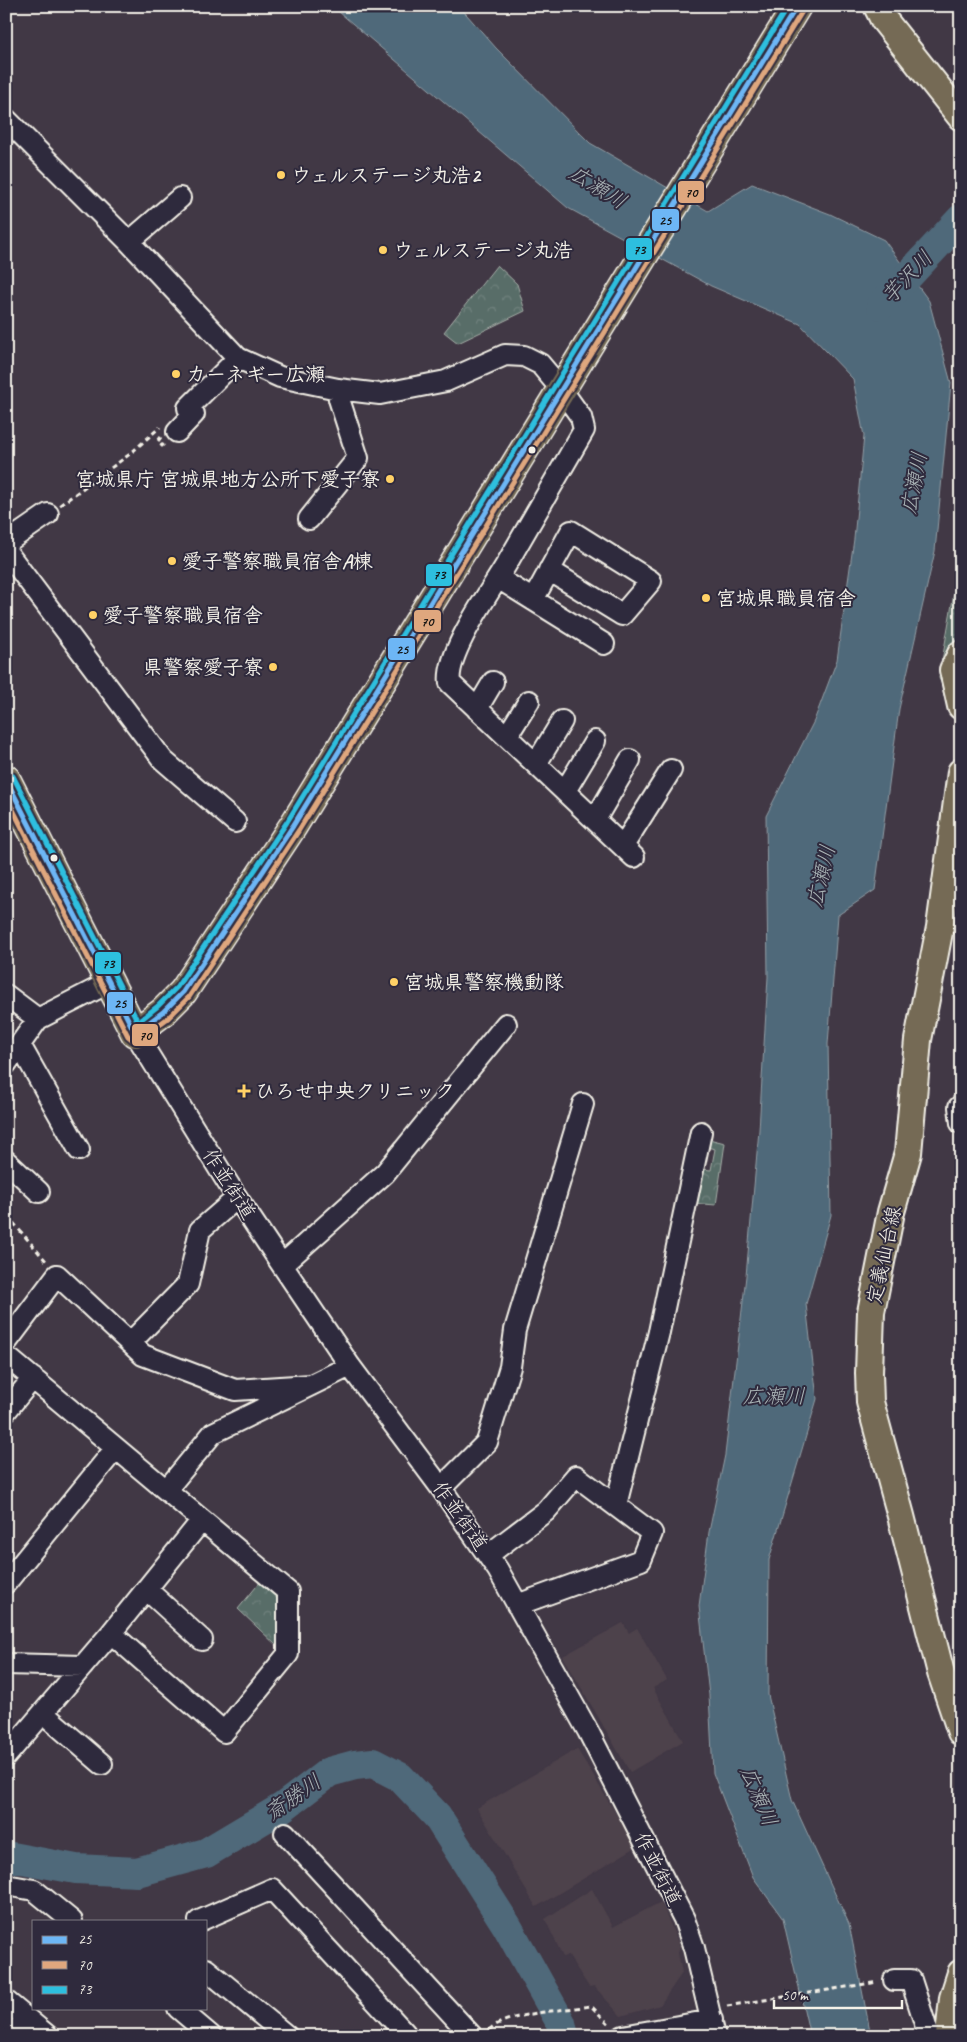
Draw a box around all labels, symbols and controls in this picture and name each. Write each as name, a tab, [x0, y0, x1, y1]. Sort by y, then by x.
water label: 広瀬川	[564, 159, 632, 215]
place label: ウェルステージ丸浩2	[291, 163, 482, 188]
marker: ウェルステージ丸浩2	[275, 169, 287, 181]
line badge: 70	[677, 180, 705, 204]
text: 70	[685, 184, 699, 201]
line badge: 25	[651, 208, 680, 232]
text: 25	[659, 212, 673, 229]
line badge: 73	[625, 237, 653, 261]
place label: ウェルステージ丸浩	[393, 238, 573, 263]
text: 73	[633, 241, 647, 258]
marker: ウェルステージ丸浩	[377, 244, 389, 256]
water label: 芋沢川	[876, 245, 938, 309]
place label: カーネギー広瀬	[186, 362, 325, 387]
marker: カーネギー広瀬	[170, 368, 182, 380]
unlabelled marker	[527, 445, 537, 455]
water label: 広瀬川	[895, 450, 933, 516]
place label: 宮城県庁 宮城県地方公所下愛子寮	[75, 467, 380, 492]
marker: 宮城県庁 宮城県地方公所下愛子寮	[384, 473, 396, 485]
place label: 愛子警察職員宿舎A棟	[182, 549, 373, 574]
marker: 愛子警察職員宿舎A棟	[166, 555, 178, 567]
line badge: 73	[425, 563, 453, 587]
text: 73	[433, 566, 447, 583]
place label: 宮城県職員宿舎	[716, 586, 856, 611]
marker: 宮城県職員宿舎	[700, 592, 712, 604]
place label: 愛子警察職員宿舎	[103, 603, 263, 628]
marker: 愛子警察職員宿舎	[87, 609, 99, 621]
line badge: 70	[413, 609, 442, 633]
text: 70	[421, 613, 435, 630]
line badge: 25	[387, 637, 416, 661]
text: 25	[396, 641, 410, 658]
place label: 県警察愛子寮	[143, 655, 263, 680]
marker: 県警察愛子寮	[267, 661, 279, 673]
water label: 広瀬川	[801, 842, 841, 910]
unlabelled marker	[49, 853, 59, 863]
line badge: 73	[94, 951, 122, 975]
text: 73	[102, 955, 116, 972]
place label: 宮城県警察機動隊	[404, 970, 564, 995]
marker: 宮城県警察機動隊	[388, 976, 400, 988]
line badge: 25	[106, 991, 134, 1015]
text: 25	[114, 995, 128, 1012]
line badge: 70	[131, 1023, 159, 1047]
text: 70	[139, 1027, 153, 1044]
place label: ひろせ中央クリニック	[255, 1079, 455, 1104]
marker: ひろせ中央クリニック	[237, 1084, 251, 1098]
street label: 作並街道	[197, 1144, 261, 1224]
street label: 定義仙台線	[861, 1203, 907, 1307]
water label: 広瀬川	[743, 1383, 806, 1409]
street label: 作並街道	[427, 1476, 493, 1556]
water label: 広瀬川	[735, 1762, 783, 1830]
water label: 斎勝川	[260, 1768, 326, 1826]
street label: 作並街道	[629, 1828, 687, 1910]
legend	[32, 1920, 208, 2010]
text: 25	[78, 1930, 93, 1949]
text: 70	[78, 1956, 93, 1975]
scale bar	[774, 1977, 902, 2009]
text: 73	[78, 1980, 93, 1999]
text: 50 m	[782, 1986, 809, 2005]

